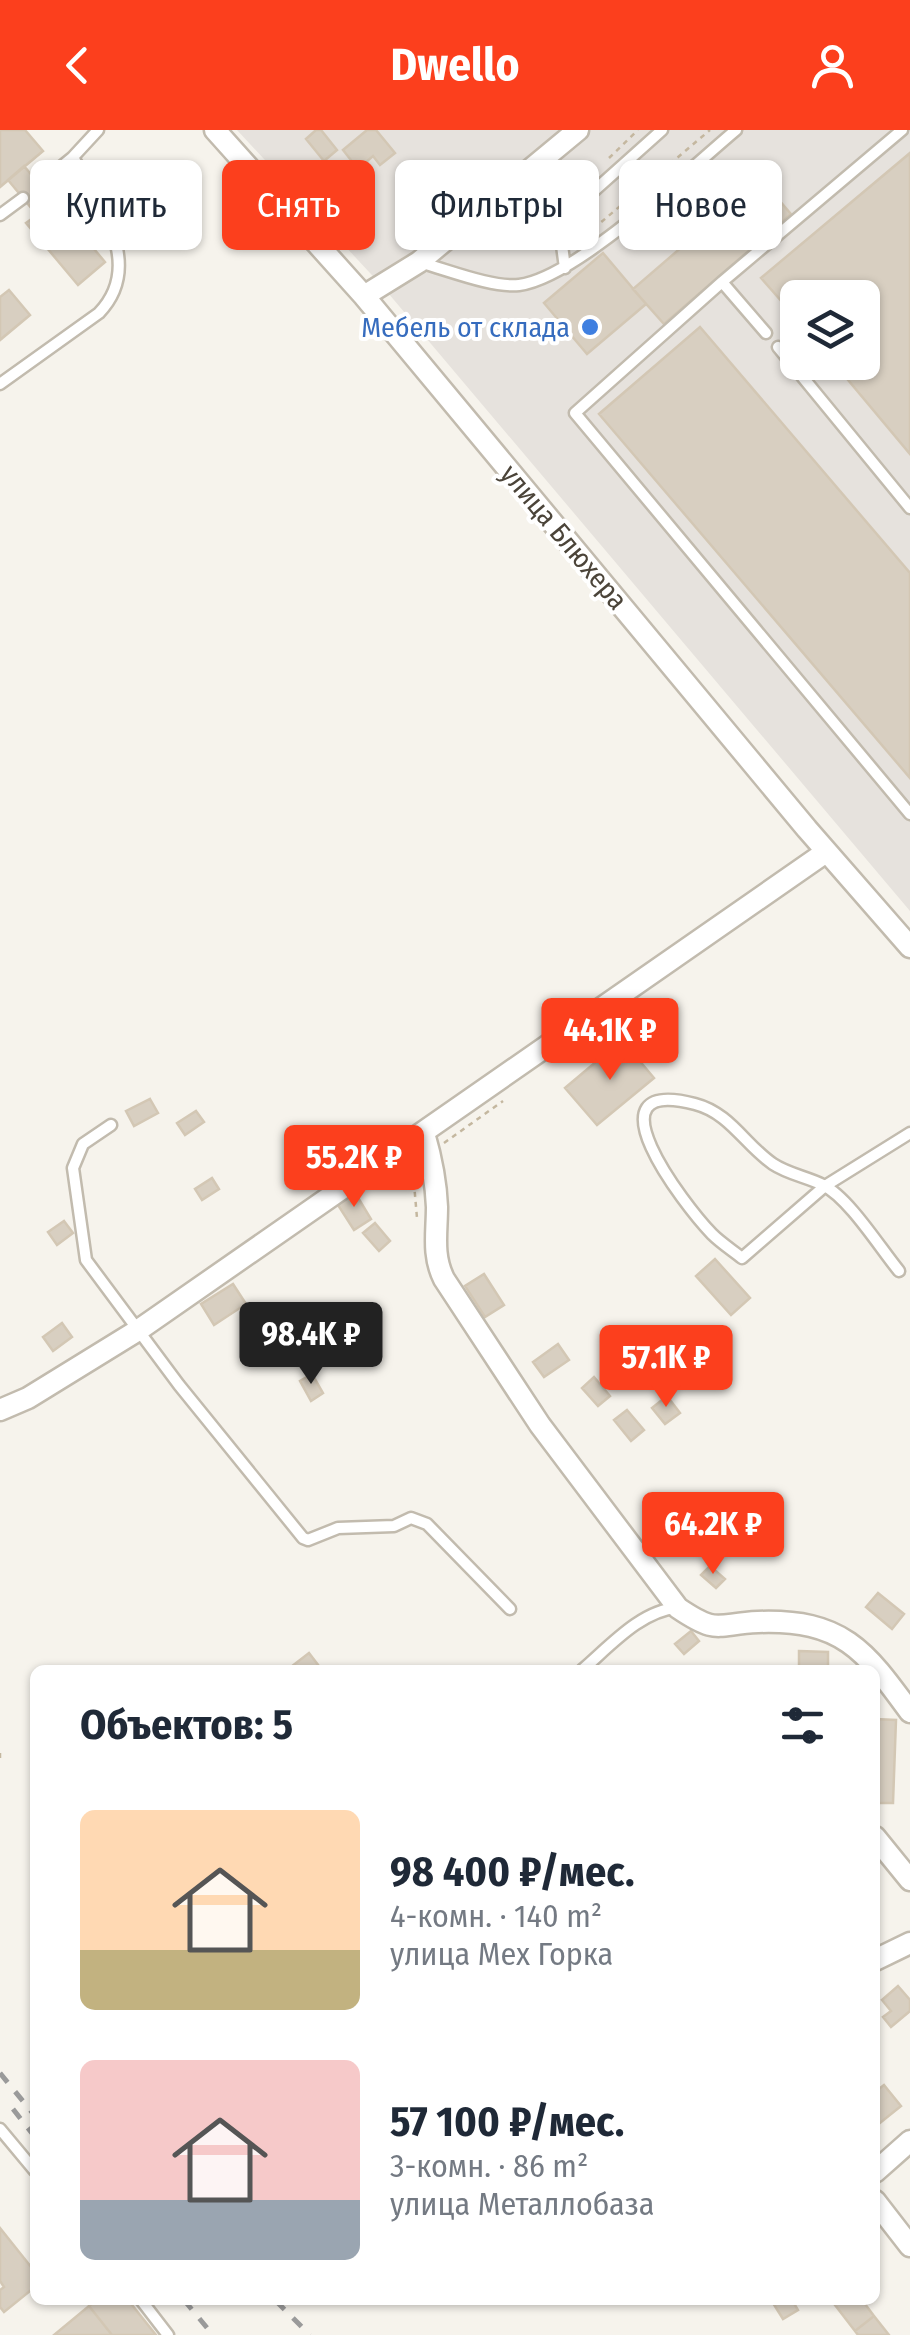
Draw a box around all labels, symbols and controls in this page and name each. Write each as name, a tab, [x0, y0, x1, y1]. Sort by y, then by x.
icon: back	[50, 38, 105, 93]
text: Dwello	[391, 38, 519, 92]
icon: person	[805, 38, 860, 93]
chip: Купить	[30, 160, 202, 250]
chip: Снять	[222, 160, 375, 250]
chip: Фильтры	[395, 160, 599, 250]
chip: Новое	[619, 160, 782, 250]
map controls	[780, 280, 880, 380]
button: layers	[780, 280, 880, 380]
place label: Мебель от склада	[361, 311, 570, 344]
marker: Мебель от склада	[579, 316, 601, 338]
street label: улица Блюхера	[494, 458, 634, 616]
pin: 44.1K ₽	[518, 998, 702, 1083]
text: 44.1K ₽	[563, 1011, 657, 1049]
pin: 55.2K ₽	[262, 1125, 446, 1210]
text: 55.2K ₽	[306, 1138, 402, 1176]
pin: 98.4K ₽	[219, 1302, 403, 1387]
text: 98.4K ₽	[261, 1315, 361, 1353]
pin: 57.1K ₽	[574, 1325, 758, 1410]
text: 57.1K ₽	[622, 1338, 710, 1376]
pin: 64.2K ₽	[621, 1492, 805, 1577]
text: 64.2K ₽	[664, 1505, 762, 1543]
icon: filters	[775, 1698, 830, 1753]
text: Объектов: 5	[80, 1700, 293, 1750]
text: 98 400 ₽/мес.	[390, 1847, 635, 1897]
icon: home	[160, 1850, 280, 1970]
text: 4-комн. · 140 m²	[390, 1897, 602, 1935]
text: улица Мех Горка	[390, 1935, 613, 1973]
text: 57 100 ₽/мес.	[390, 2097, 624, 2147]
icon: home	[160, 2100, 280, 2220]
text: 3-комн. · 86 m²	[390, 2147, 588, 2185]
text: улица Металлобаза	[390, 2185, 654, 2223]

